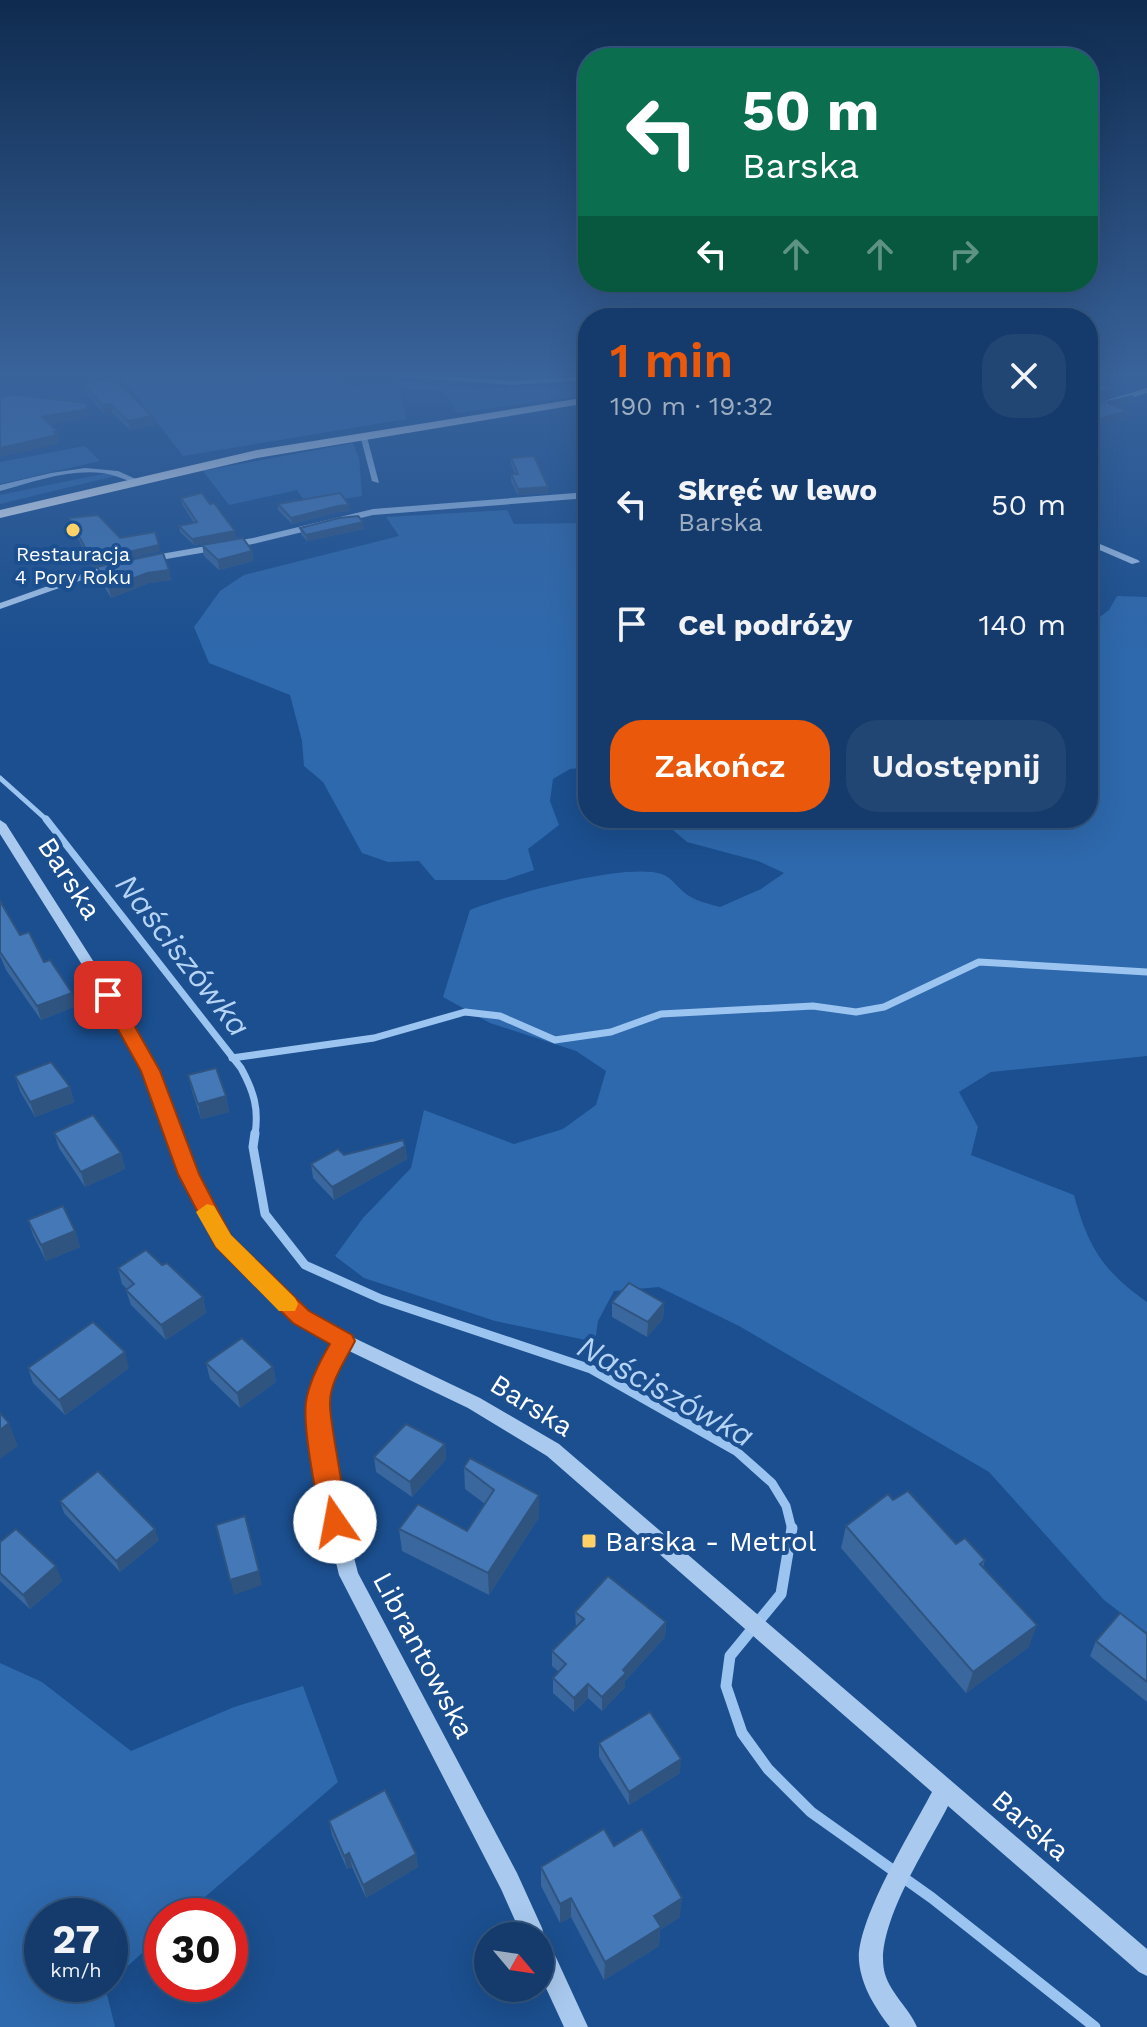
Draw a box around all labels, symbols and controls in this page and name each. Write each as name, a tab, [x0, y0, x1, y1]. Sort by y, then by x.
text: 50 m	[742, 78, 879, 144]
icon: left	[610, 80, 714, 184]
text: Barska	[742, 145, 859, 187]
icon: left	[690, 232, 734, 276]
icon: ahead	[774, 232, 818, 276]
icon: ahead	[858, 232, 902, 276]
icon: right	[942, 232, 986, 276]
text: 1 min	[610, 332, 733, 389]
button: close	[982, 334, 1066, 418]
text: 190 m · 19:32	[610, 391, 773, 421]
text: Skręć w lewo	[678, 472, 877, 507]
icon: left	[610, 482, 654, 526]
text: 50 m	[991, 487, 1066, 522]
text: Barska	[678, 507, 763, 537]
marker: Restauracja 4 Pory Roku	[64, 521, 82, 539]
place label: Restauracja 4 Pory Roku	[15, 542, 131, 589]
icon: arrive	[610, 602, 654, 646]
text: Cel podróży	[678, 607, 852, 642]
text: 140 m	[978, 607, 1066, 642]
button: Zakończ	[610, 720, 830, 812]
button: Udostępnij	[846, 720, 1066, 812]
street label: Barska	[31, 831, 108, 926]
water label: Naściszówka	[108, 866, 258, 1044]
pin	[74, 961, 142, 1029]
icon: arrive	[86, 973, 130, 1017]
water label: Naściszówka	[571, 1327, 761, 1455]
street label: Barska	[484, 1367, 579, 1444]
position arrow	[293, 1480, 377, 1564]
place label: Barska - Metrol	[605, 1525, 817, 1558]
marker: Barska - Metrol	[580, 1532, 598, 1550]
street label: Librantowska	[366, 1567, 481, 1744]
street label: Barska	[985, 1783, 1076, 1868]
speed limit sign: 30	[144, 1898, 248, 2002]
text: 27	[52, 1916, 100, 1963]
north arrow	[474, 1922, 554, 2002]
map controls	[474, 1922, 554, 2002]
text: km/h	[50, 1958, 102, 1982]

